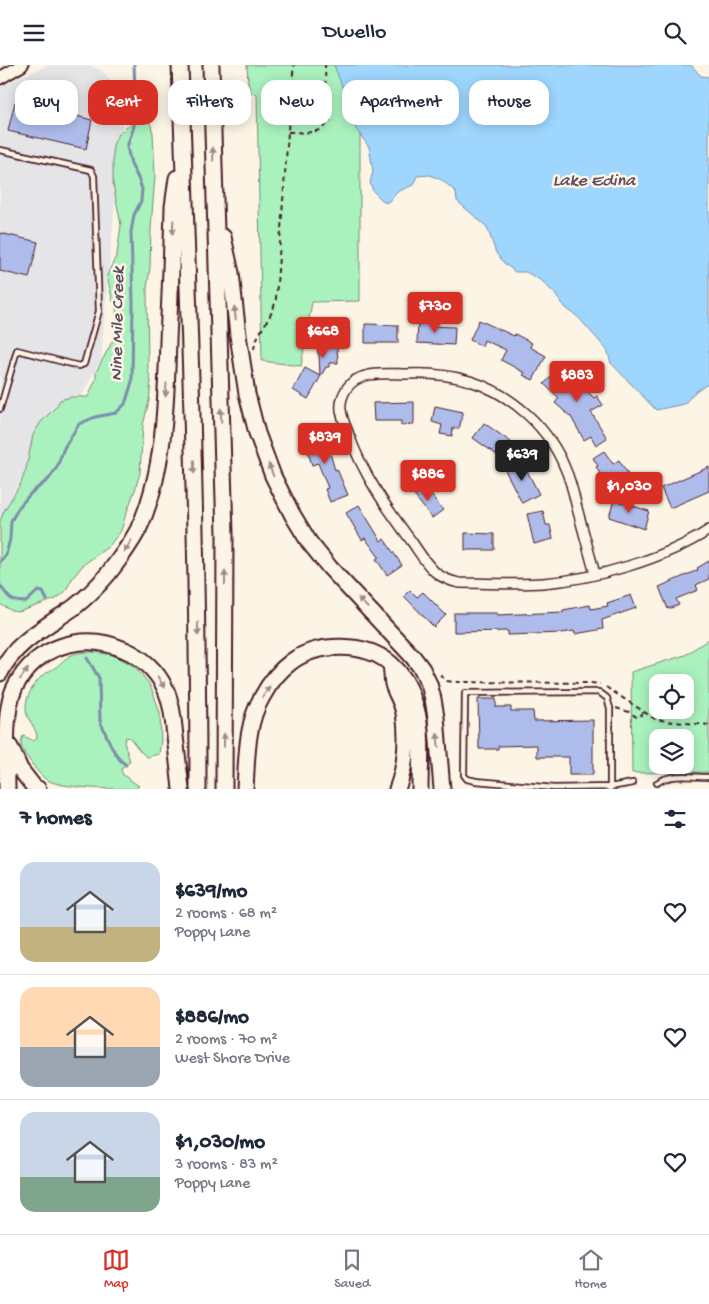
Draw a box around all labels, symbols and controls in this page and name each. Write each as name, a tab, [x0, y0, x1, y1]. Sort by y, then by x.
icon: menu	[20, 19, 48, 47]
icon: search	[661, 19, 689, 47]
text: Dwello	[323, 20, 386, 46]
chip: Buy	[15, 80, 78, 125]
chip: Rent	[88, 80, 158, 125]
chip: Filters	[168, 80, 251, 125]
chip: New	[261, 80, 332, 125]
chip: Apartment	[342, 80, 459, 125]
chip: House	[469, 80, 549, 125]
one-way arrow	[209, 146, 217, 162]
water label: Lake Edina	[553, 171, 636, 192]
one-way arrow	[168, 220, 176, 236]
water label: Nine Mile Creek	[107, 265, 130, 381]
pin: $730	[405, 291, 465, 334]
text: $730	[419, 298, 451, 317]
one-way arrow	[231, 304, 239, 320]
pin: $668	[293, 317, 353, 359]
text: $668	[307, 323, 339, 342]
pin: $883	[547, 361, 607, 403]
text: $883	[560, 367, 594, 386]
one-way arrow	[162, 382, 170, 398]
one-way arrow	[217, 407, 225, 423]
pin: $839	[295, 423, 355, 465]
text: $839	[309, 429, 341, 448]
pin: $639	[492, 439, 552, 482]
text: $639	[506, 446, 538, 465]
one-way arrow	[190, 459, 198, 475]
pin: $886	[398, 459, 458, 502]
one-way arrow	[267, 463, 274, 478]
text: $886	[412, 466, 444, 485]
pin: $1,030	[588, 471, 670, 514]
text: $1,030	[606, 478, 652, 497]
one-way arrow	[124, 539, 133, 553]
one-way arrow	[221, 570, 229, 586]
one-way arrow	[357, 597, 369, 609]
one-way arrow	[194, 622, 202, 638]
one-way arrow	[19, 668, 30, 681]
map controls	[649, 674, 694, 774]
button: locate	[649, 674, 694, 719]
one-way arrow	[157, 675, 166, 688]
one-way arrow	[261, 685, 271, 698]
button: layers	[649, 729, 694, 774]
one-way arrow	[220, 732, 228, 748]
one-way arrow	[434, 732, 442, 748]
icon: filters	[661, 805, 689, 833]
text: 7 homes	[20, 807, 92, 832]
text: $639/mo	[175, 880, 247, 905]
icon: home	[60, 882, 120, 942]
icon: heart	[661, 898, 689, 926]
text: 2 rooms · 68 m²	[175, 905, 277, 924]
text: Poppy Lane	[175, 924, 250, 943]
text: $886/mo	[175, 1006, 249, 1031]
icon: home	[60, 1007, 120, 1067]
icon: heart	[661, 1023, 689, 1051]
text: 2 rooms · 70 m²	[175, 1031, 278, 1050]
text: West Shore Drive	[175, 1050, 290, 1069]
text: $1,030/mo	[175, 1131, 265, 1156]
icon: home	[60, 1132, 120, 1192]
icon: heart	[661, 1148, 689, 1176]
text: 3 rooms · 83 m²	[175, 1156, 278, 1175]
text: Poppy Lane	[175, 1175, 250, 1194]
tab: Map	[102, 1246, 130, 1293]
tab: Saved	[334, 1246, 370, 1293]
tab: Home	[574, 1246, 607, 1293]

